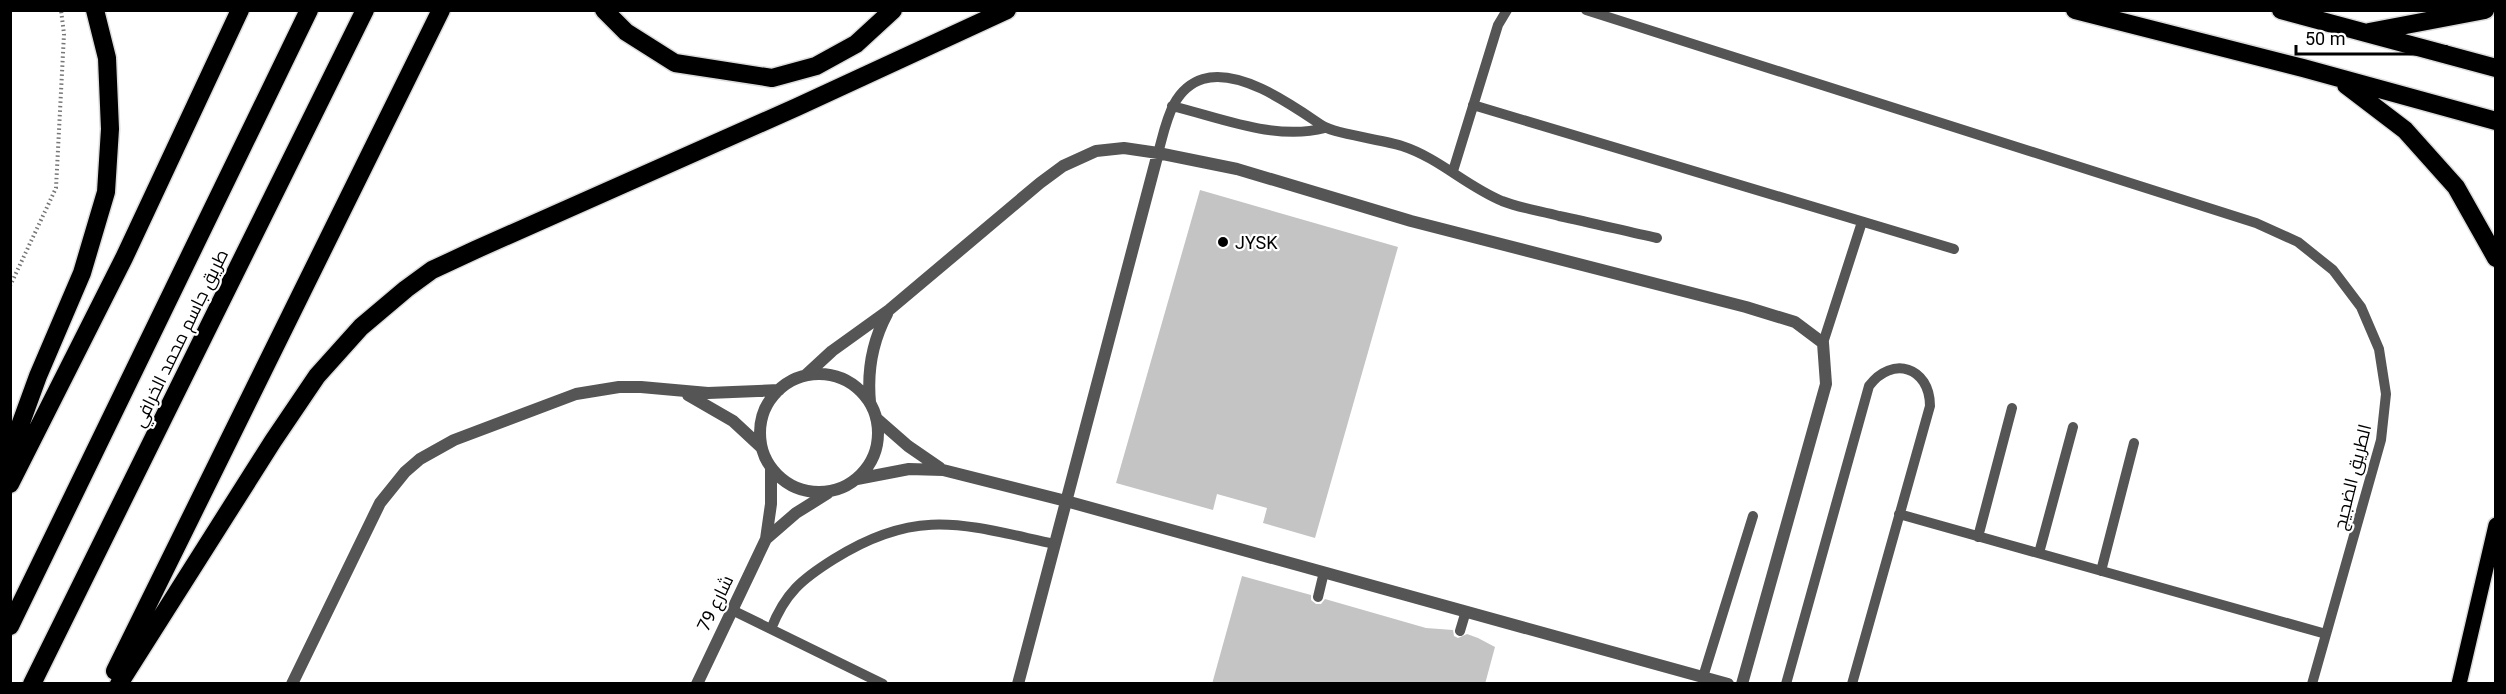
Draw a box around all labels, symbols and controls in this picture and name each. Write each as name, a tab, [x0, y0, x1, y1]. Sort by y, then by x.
scale bar	[2296, 18, 2446, 56]
text: 50 m	[2305, 28, 2345, 49]
place label: JYSK	[1235, 232, 1278, 253]
marker: JYSK	[1216, 235, 1230, 249]
street label: طريق جاسم محمد الخرافي	[128, 246, 236, 432]
street label: الطريق الضجيج	[2329, 422, 2377, 532]
street label: شارع 79	[693, 572, 739, 635]

